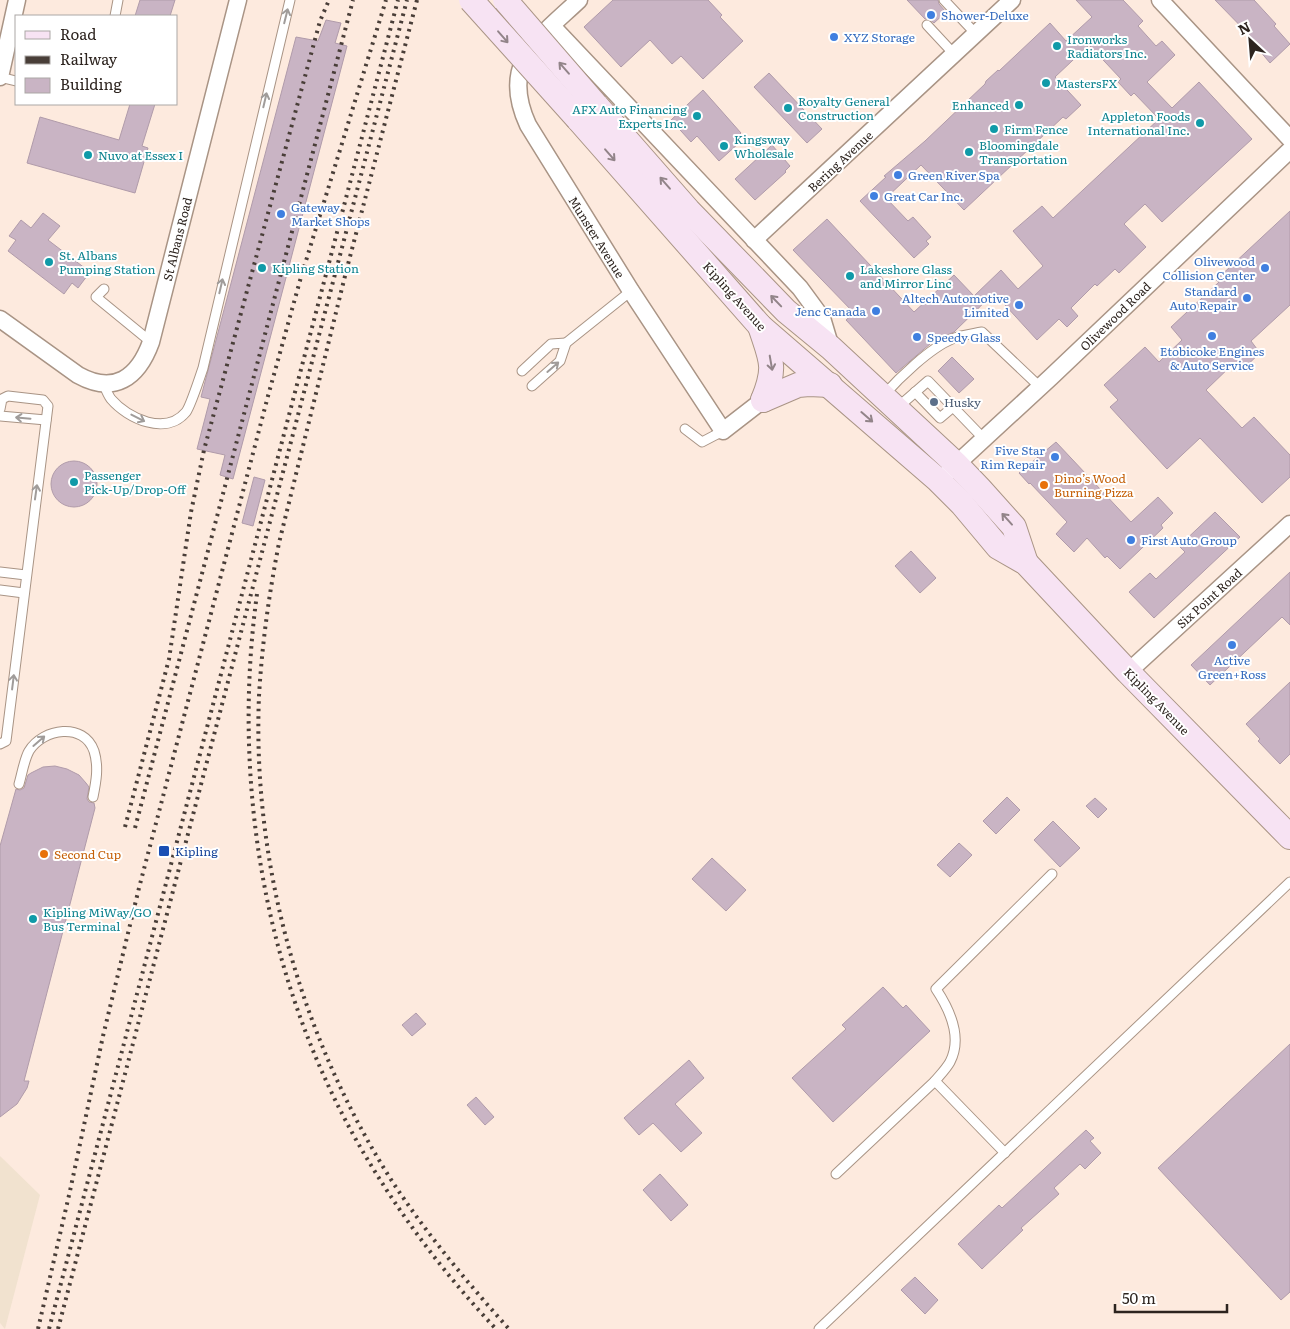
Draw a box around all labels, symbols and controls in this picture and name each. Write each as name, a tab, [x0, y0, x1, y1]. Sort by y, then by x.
place label: Shower-Deluxe	[941, 6, 1029, 24]
one-way arrow	[282, 9, 291, 25]
marker: Shower-Deluxe	[925, 9, 937, 21]
legend	[15, 15, 178, 105]
north arrow	[1225, 15, 1275, 65]
text: N	[1234, 16, 1254, 39]
text: Road	[60, 22, 96, 45]
place label: XYZ Storage	[844, 28, 915, 46]
one-way arrow	[498, 30, 509, 43]
place label: Ironworks Radiators Inc.	[1067, 30, 1147, 62]
marker: XYZ Storage	[828, 31, 840, 43]
marker: Ironworks Radiators Inc.	[1051, 40, 1063, 52]
text: Railway	[60, 47, 118, 70]
one-way arrow	[559, 61, 570, 74]
text: Building	[60, 72, 122, 95]
place label: MastersFX	[1056, 74, 1118, 92]
marker: MastersFX	[1040, 77, 1052, 89]
place label: Royalty General Construction	[798, 92, 890, 124]
one-way arrow	[261, 93, 270, 109]
place label: Enhanced	[952, 96, 1010, 114]
marker: Enhanced	[1013, 99, 1025, 111]
place label: AFX Auto Financing Experts Inc.	[572, 100, 687, 132]
marker: Royalty General Construction	[782, 102, 794, 114]
place label: Appleton Foods International Inc.	[1088, 107, 1191, 139]
marker: AFX Auto Financing Experts Inc.	[691, 110, 703, 122]
marker: Appleton Foods International Inc.	[1194, 117, 1206, 129]
place label: Firm Fence	[1004, 120, 1068, 138]
marker: Firm Fence	[988, 123, 1000, 135]
street label: Bering Avenue	[804, 126, 876, 196]
place label: Kingsway Wholesale	[734, 130, 794, 162]
place label: Bloomingdale Transportation	[979, 136, 1067, 168]
marker: Kingsway Wholesale	[718, 140, 730, 152]
place label: Nuvo at Essex I	[98, 146, 183, 164]
marker: Bloomingdale Transportation	[963, 146, 975, 158]
marker: Nuvo at Essex I	[82, 149, 94, 161]
one-way arrow	[604, 149, 616, 162]
place label: Green River Spa	[908, 166, 1000, 184]
marker: Green River Spa	[892, 169, 904, 181]
one-way arrow	[659, 177, 671, 190]
place label: Great Car Inc.	[884, 187, 964, 205]
marker: Great Car Inc.	[868, 190, 880, 202]
street label: Munster Avenue	[565, 193, 629, 281]
street label: St Albans Road	[158, 195, 196, 283]
place label: Gateway Market Shops	[291, 198, 370, 230]
marker: Gateway Market Shops	[275, 208, 287, 220]
place label: St. Albans Pumping Station	[59, 246, 155, 278]
place label: Olivewood Collision Center	[1162, 252, 1256, 284]
marker: St. Albans Pumping Station	[43, 256, 55, 268]
street label: Kipling Avenue	[699, 257, 771, 335]
place label: Kipling Station	[272, 259, 359, 277]
place label: Lakeshore Glass and Mirror Linc	[860, 260, 953, 292]
marker: Kipling Station	[256, 262, 268, 274]
marker: Olivewood Collision Center	[1259, 262, 1271, 274]
marker: Lakeshore Glass and Mirror Linc	[844, 270, 856, 282]
street label: Olivewood Road	[1075, 277, 1155, 355]
one-way arrow	[217, 279, 226, 295]
place label: Standard Auto Repair	[1169, 282, 1238, 314]
place label: Altech Automotive Limited	[902, 289, 1010, 321]
marker: Standard Auto Repair	[1241, 292, 1253, 304]
one-way arrow	[770, 295, 783, 307]
marker: Altech Automotive Limited	[1013, 299, 1025, 311]
place label: Jenc Canada	[795, 302, 867, 320]
marker: Jenc Canada	[870, 305, 882, 317]
place label: Speedy Glass	[927, 328, 1001, 346]
marker: Etobicoke Engines & Auto Service	[1206, 330, 1218, 342]
marker: Speedy Glass	[911, 331, 923, 343]
place label: Etobicoke Engines & Auto Service	[1160, 342, 1265, 374]
one-way arrow	[766, 355, 776, 371]
one-way arrow	[547, 362, 560, 373]
place label: Husky	[944, 393, 981, 411]
marker: Husky	[928, 396, 940, 408]
one-way arrow	[860, 411, 873, 423]
one-way arrow	[15, 413, 31, 423]
one-way arrow	[130, 414, 145, 423]
place label: Five Star Rim Repair	[980, 441, 1045, 473]
marker: Five Star Rim Repair	[1049, 451, 1061, 463]
place label: Passenger Pick-Up/Drop-Off	[84, 466, 187, 498]
place label: Dino’s Wood Burning Pizza	[1054, 469, 1134, 501]
marker: Passenger Pick-Up/Drop-Off	[68, 476, 80, 488]
marker: Dino’s Wood Burning Pizza	[1038, 479, 1050, 491]
one-way arrow	[31, 485, 41, 501]
one-way arrow	[1001, 512, 1013, 525]
place label: First Auto Group	[1141, 531, 1237, 549]
marker: First Auto Group	[1125, 534, 1137, 546]
street label: Six Point Road	[1172, 563, 1246, 632]
marker: Active Green+Ross	[1226, 639, 1238, 651]
place label: Active Green+Ross	[1198, 651, 1267, 683]
street label: Kipling Avenue	[1120, 663, 1194, 739]
one-way arrow	[8, 674, 18, 690]
one-way arrow	[32, 736, 45, 748]
place label: Kipling	[175, 842, 218, 860]
marker: Kipling	[157, 844, 171, 858]
place label: Second Cup	[54, 845, 121, 863]
marker: Second Cup	[38, 848, 50, 860]
place label: Kipling MiWay/GO Bus Terminal	[43, 903, 152, 935]
marker: Kipling MiWay/GO Bus Terminal	[27, 913, 39, 925]
scale bar	[1115, 1282, 1228, 1314]
text: 50 m	[1122, 1286, 1156, 1309]

